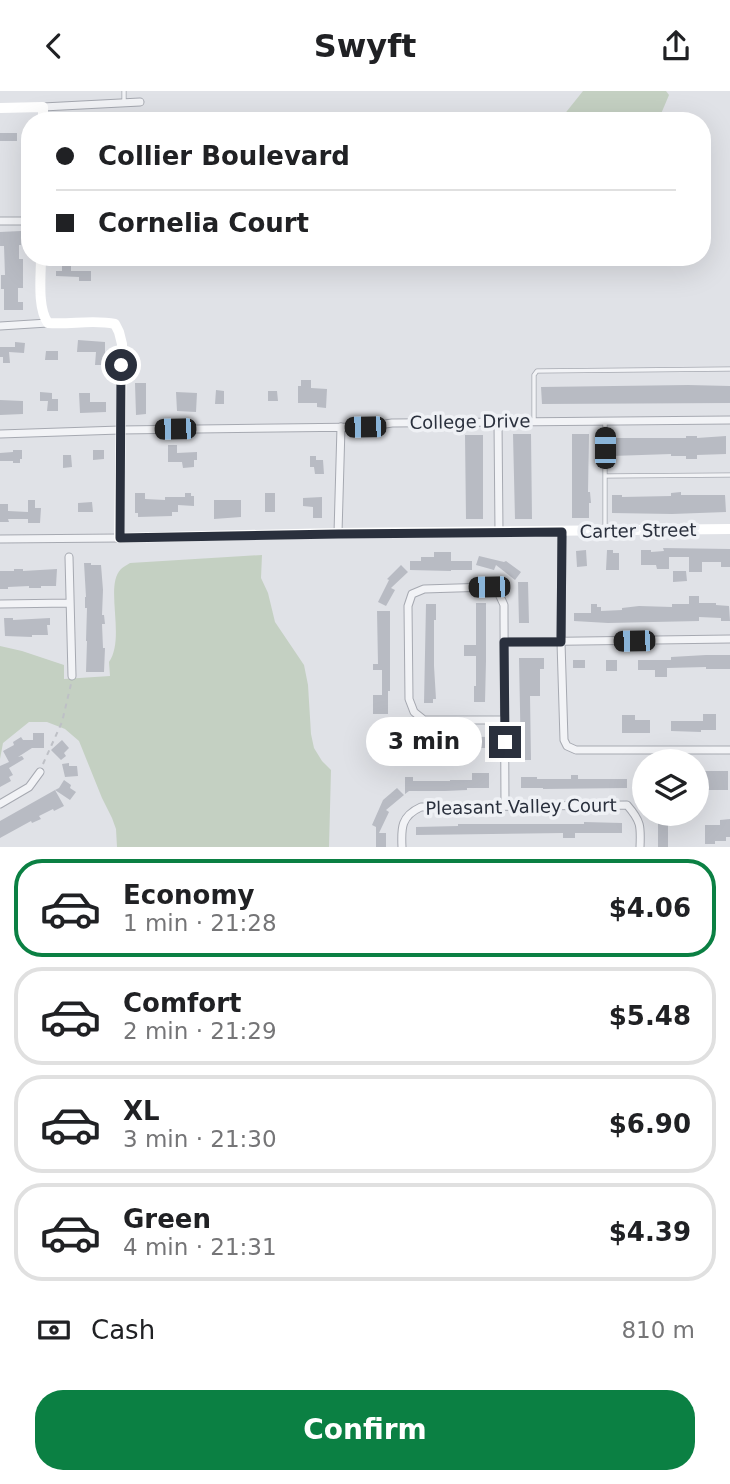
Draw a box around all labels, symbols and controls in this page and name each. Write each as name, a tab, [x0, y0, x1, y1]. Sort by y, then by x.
icon: back	[35, 27, 73, 65]
text: Swyft	[314, 27, 416, 65]
icon: share	[657, 27, 695, 65]
text: Collier Boulevard	[98, 141, 350, 171]
text: Cornelia Court	[98, 208, 309, 238]
route start	[105, 349, 137, 381]
street label: College Drive	[409, 410, 531, 433]
car	[344, 416, 387, 438]
car	[154, 418, 197, 440]
car	[595, 427, 616, 469]
street label: Carter Street	[579, 519, 697, 542]
car	[468, 576, 511, 598]
car	[613, 630, 656, 652]
callout: 3 min	[365, 717, 480, 767]
route end	[489, 726, 521, 758]
text: 3 min	[388, 728, 460, 754]
map controls	[632, 749, 709, 826]
button: layers	[632, 749, 709, 826]
street label: Pleasant Valley Court	[425, 794, 617, 819]
icon: car	[39, 877, 102, 940]
text: Economy	[123, 880, 254, 910]
text: $4.06	[609, 893, 691, 923]
text: 1 min · 21:28	[123, 910, 277, 936]
icon: car	[39, 985, 102, 1048]
text: Comfort	[123, 988, 241, 1018]
text: $5.48	[609, 1001, 691, 1031]
text: 2 min · 21:29	[123, 1018, 277, 1044]
icon: car	[39, 1093, 102, 1156]
text: XL	[123, 1096, 160, 1126]
text: $6.90	[609, 1109, 691, 1139]
text: 3 min · 21:30	[123, 1126, 277, 1152]
icon: car	[39, 1201, 102, 1264]
text: Green	[123, 1204, 211, 1234]
text: $4.39	[609, 1217, 691, 1247]
text: 4 min · 21:31	[123, 1234, 277, 1260]
icon: cash	[35, 1311, 73, 1349]
text: Cash	[91, 1315, 155, 1345]
text: 810 m	[621, 1317, 695, 1343]
button: Confirm	[35, 1390, 695, 1470]

